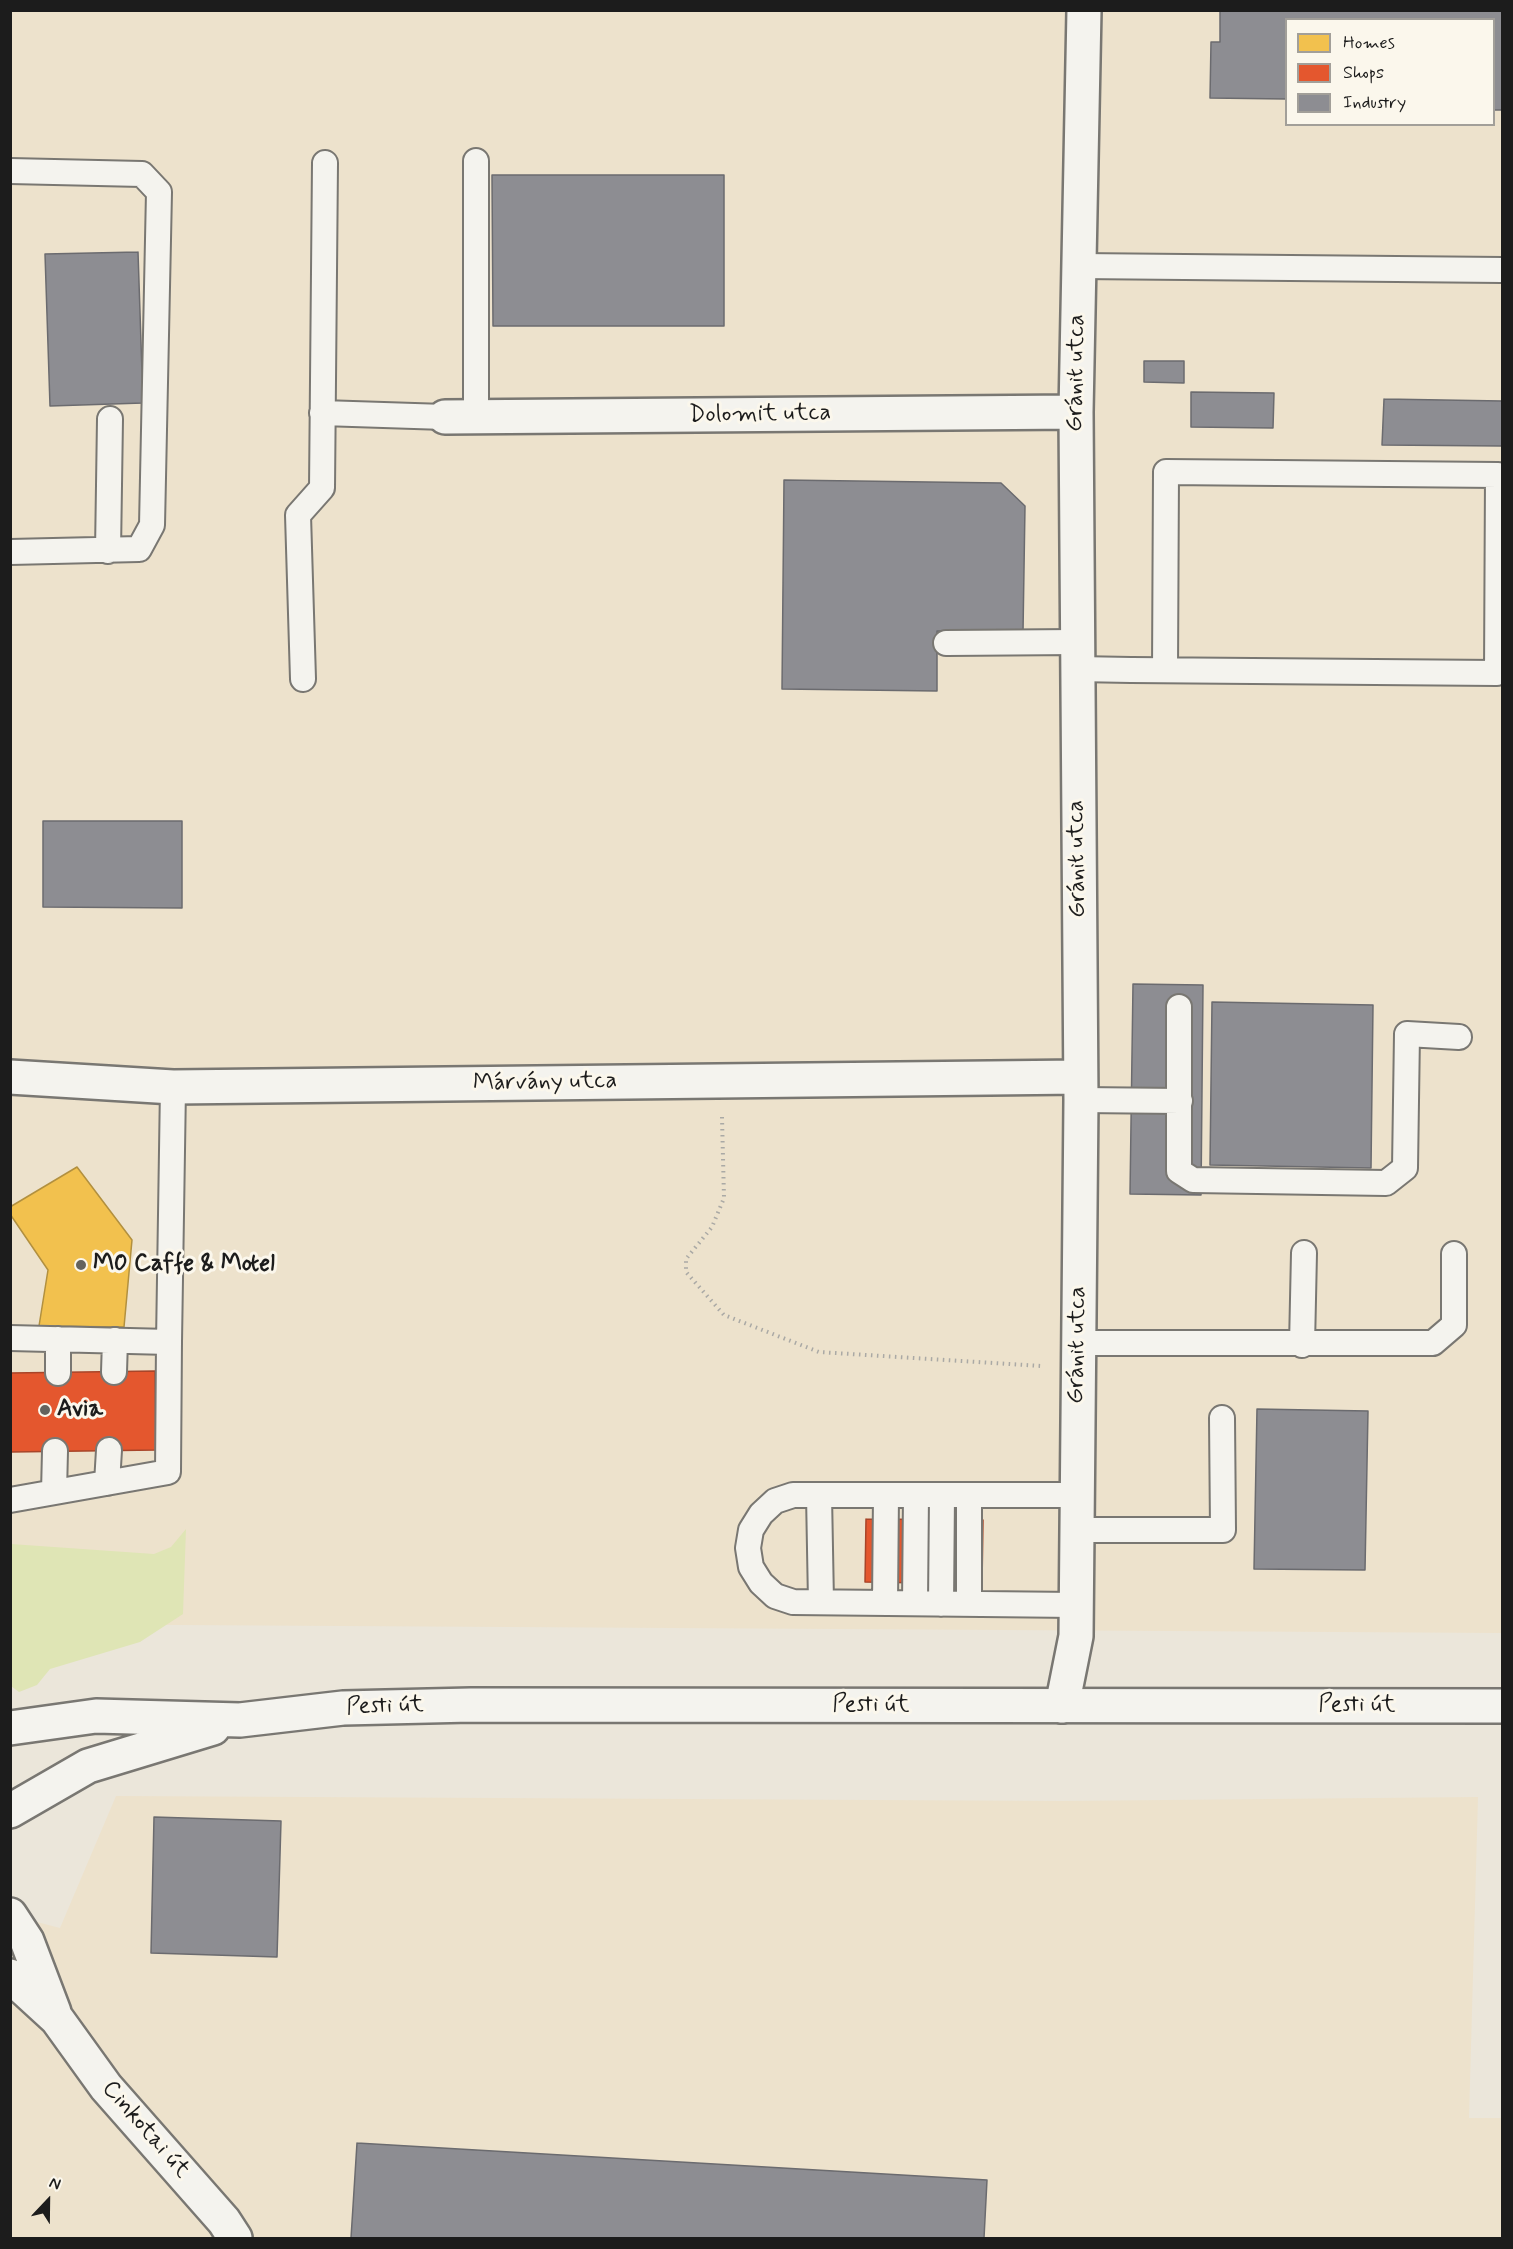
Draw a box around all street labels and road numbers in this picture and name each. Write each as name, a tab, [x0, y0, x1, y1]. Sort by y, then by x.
street label: Gránit utca	[1062, 314, 1092, 432]
street label: Dolomit utca	[689, 399, 831, 431]
street label: Gránit utca	[1063, 800, 1093, 918]
street label: Márvány utca	[473, 1067, 617, 1099]
street label: Gránit utca	[1063, 1286, 1093, 1404]
street label: Pesti út	[346, 1691, 424, 1723]
street label: Pesti út	[832, 1692, 910, 1720]
street label: Pesti út	[1318, 1692, 1396, 1720]
street label: Cinkotai út	[95, 2075, 195, 2185]

